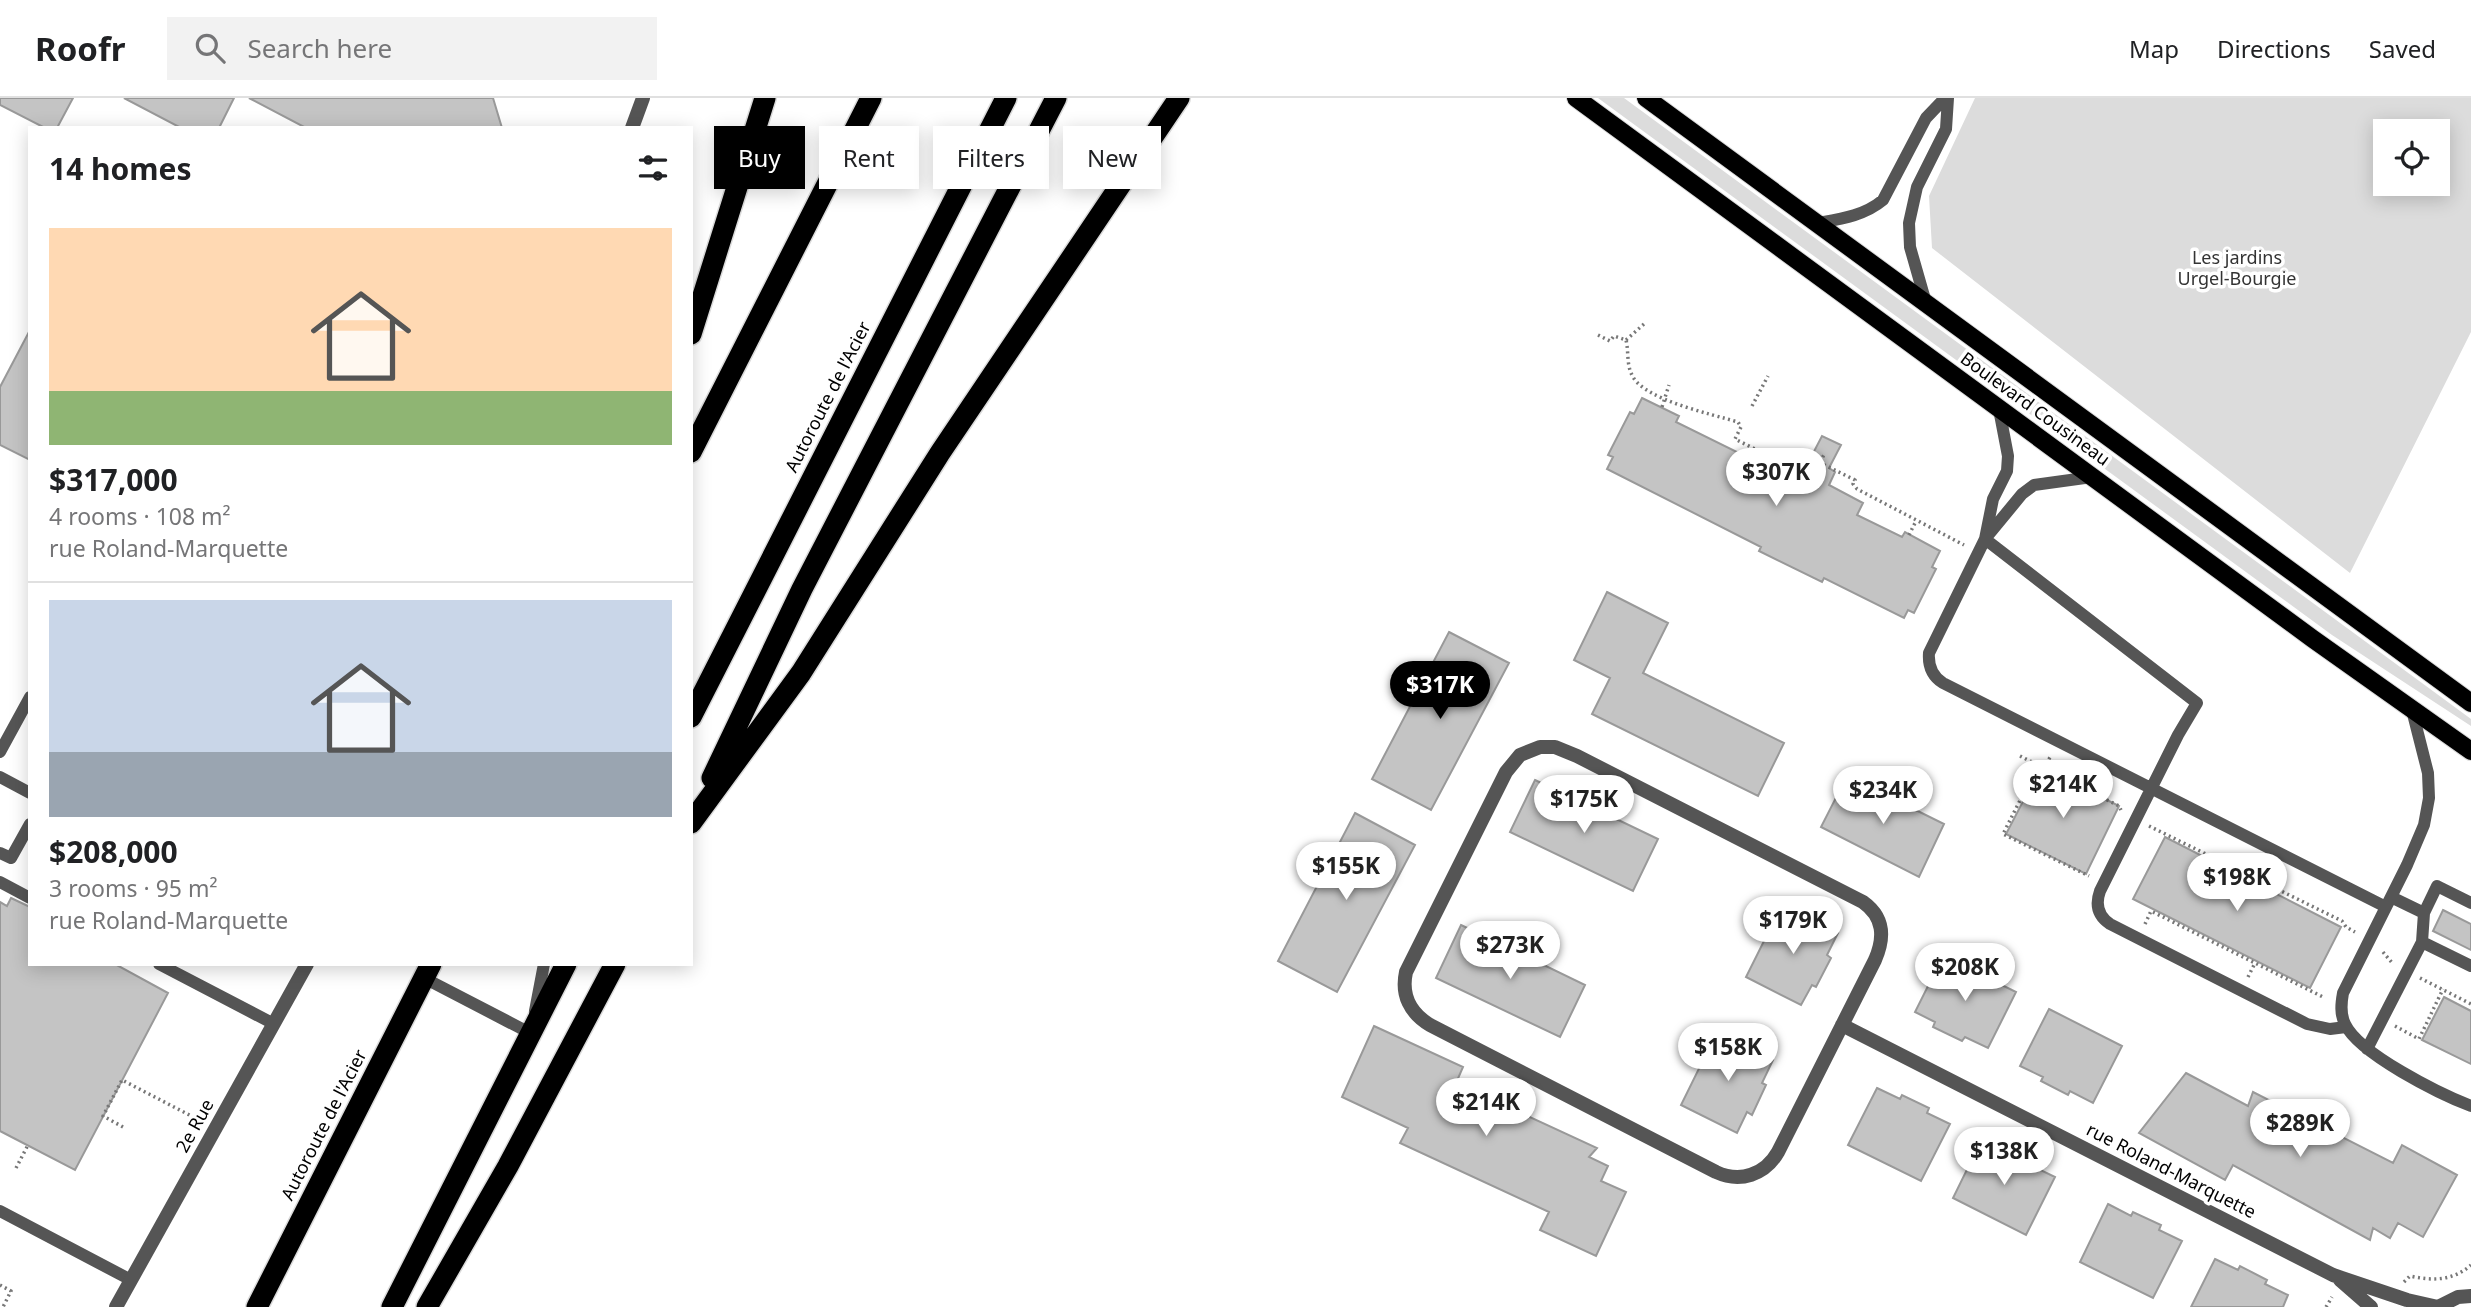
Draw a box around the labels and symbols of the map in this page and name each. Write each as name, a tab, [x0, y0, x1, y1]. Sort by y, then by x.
park label: Les jardins Urgel-Bourgie	[2178, 245, 2296, 290]
street label: Autoroute de l'Acier	[779, 317, 876, 476]
street label: Boulevard Cousineau	[1956, 346, 2115, 471]
pin: $307K	[1727, 448, 1825, 508]
pin: $317K	[1391, 662, 1489, 721]
pin: $214K	[2014, 760, 2112, 820]
pin: $234K	[1834, 766, 1932, 826]
pin: $175K	[1535, 776, 1633, 835]
pin: $155K	[1297, 842, 1395, 902]
pin: $198K	[2188, 854, 2286, 913]
pin: $179K	[1744, 896, 1842, 956]
pin: $273K	[1461, 922, 1559, 981]
pin: $208K	[1916, 944, 2014, 1003]
pin: $158K	[1679, 1024, 1777, 1083]
street label: Autoroute de l'Acier	[275, 1045, 372, 1204]
pin: $214K	[1437, 1079, 1535, 1138]
street label: 2e Rue	[170, 1095, 219, 1157]
pin: $289K	[2251, 1100, 2349, 1159]
street label: rue Roland-Marquette	[2083, 1117, 2260, 1223]
pin: $138K	[1955, 1128, 2053, 1187]

